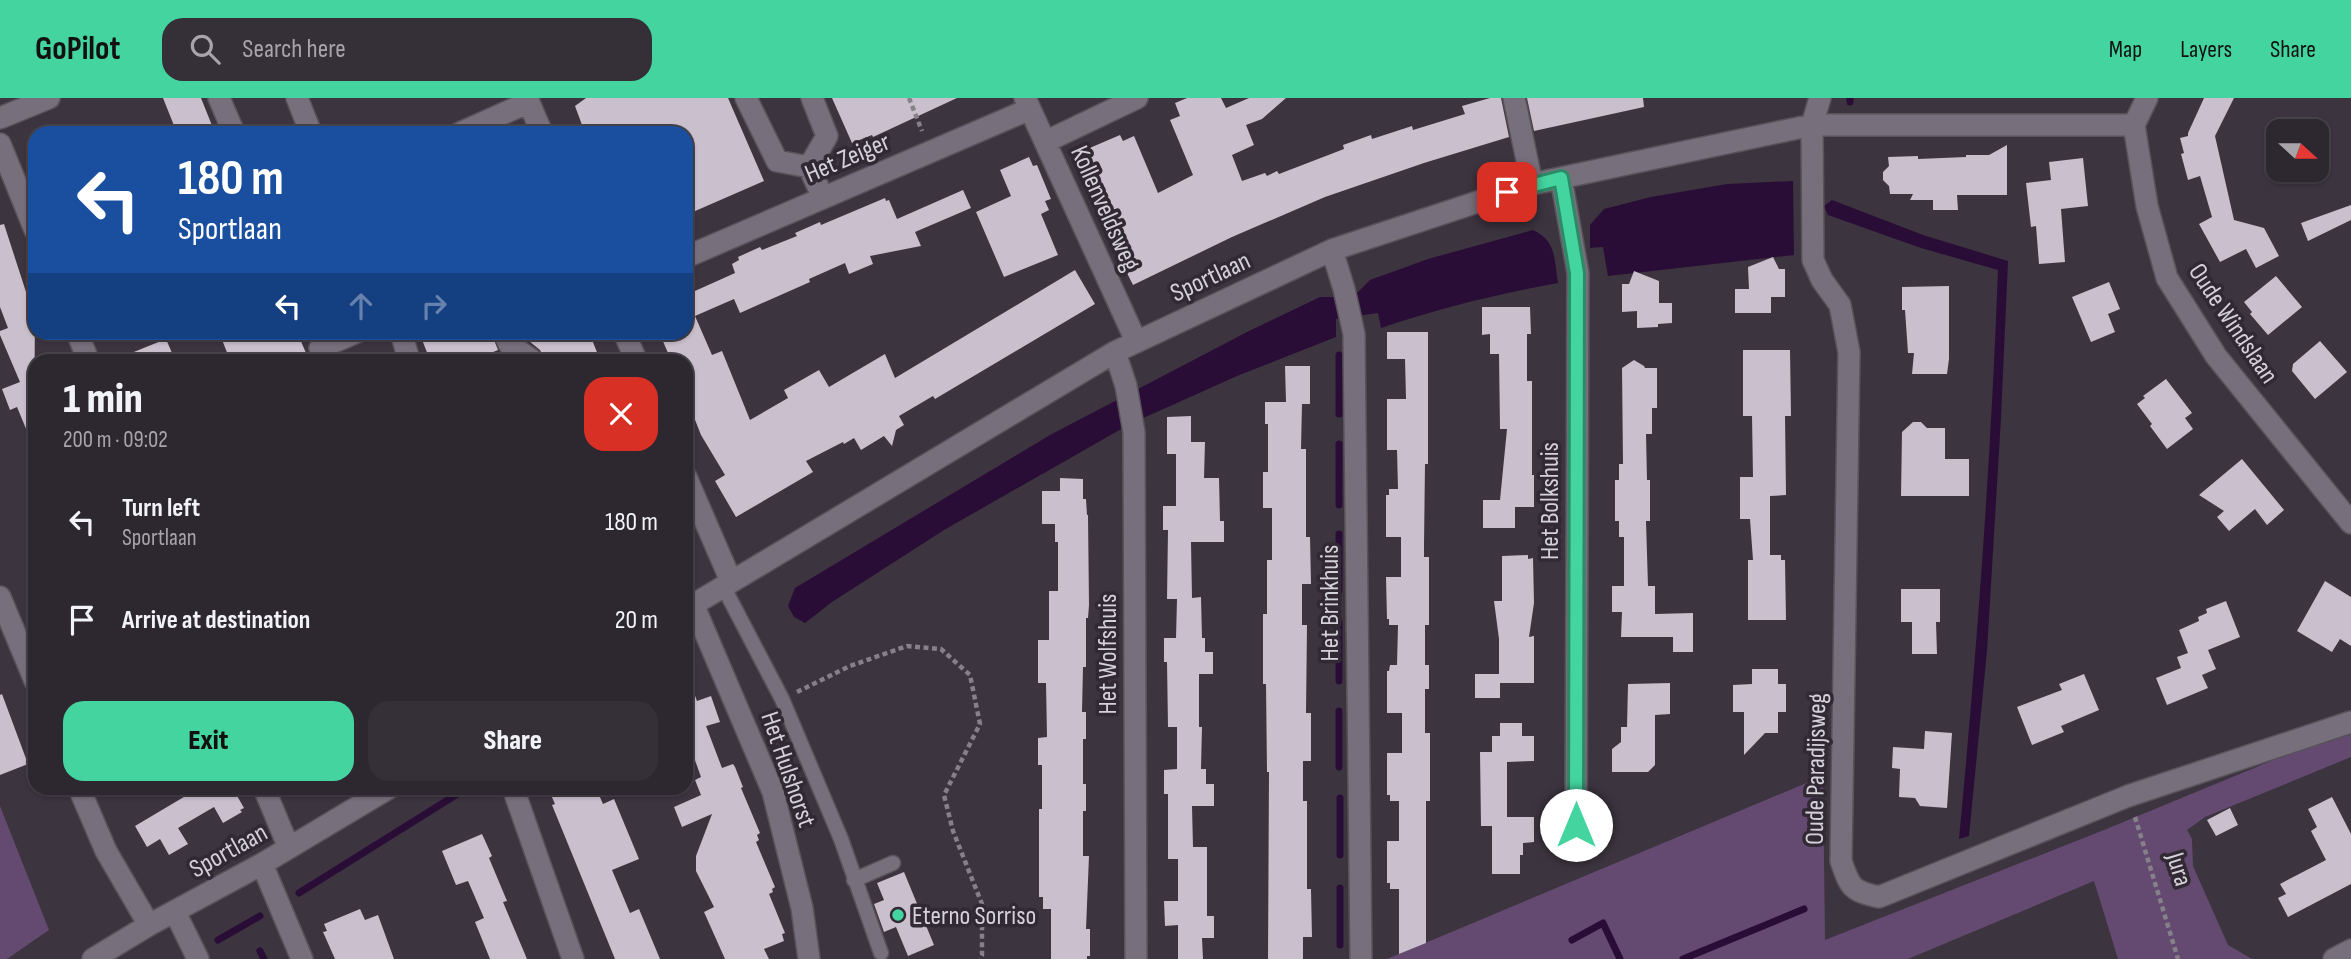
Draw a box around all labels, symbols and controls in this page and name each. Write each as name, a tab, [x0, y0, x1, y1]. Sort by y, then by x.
search box	[162, 18, 652, 81]
text: GoPilot	[35, 29, 120, 69]
icon: search	[186, 30, 224, 68]
text: Search here	[242, 34, 346, 65]
text: Map	[2109, 35, 2142, 64]
text: Layers	[2180, 35, 2232, 64]
text: Share	[2270, 35, 2316, 64]
north arrow	[2266, 119, 2329, 182]
map controls	[2266, 119, 2329, 182]
street label: Het Zeiger	[800, 126, 895, 190]
street label: Kollenveldsweg	[1063, 141, 1146, 276]
text: 180 m	[178, 150, 284, 209]
icon: left	[63, 154, 154, 245]
pin	[1477, 162, 1537, 222]
icon: arrive	[1488, 173, 1526, 211]
text: Sportlaan	[178, 210, 282, 249]
street label: Sportlaan	[1166, 245, 1255, 309]
street label: Oude Windslaan	[2181, 258, 2284, 390]
icon: left	[269, 287, 307, 325]
icon: ahead	[342, 287, 380, 325]
icon: right	[415, 287, 453, 325]
text: 1 min	[63, 374, 143, 425]
button: close	[584, 377, 658, 451]
text: 200 m · 09:02	[63, 426, 168, 454]
street label: Het Bolkshuis	[1535, 442, 1566, 560]
text: Turn left	[122, 493, 200, 524]
icon: left	[63, 503, 101, 541]
text: 180 m	[605, 507, 658, 538]
text: Sportlaan	[122, 524, 197, 552]
street label: Het Brinkhuis	[1315, 545, 1346, 661]
street label: Het Wolfshuis	[1093, 594, 1124, 714]
icon: arrive	[63, 601, 101, 639]
text: Arrive at destination	[122, 605, 310, 636]
text: 20 m	[615, 605, 658, 636]
street label: Oude Paradijsweg	[1800, 693, 1833, 845]
button: Exit	[63, 701, 354, 781]
button: Share	[368, 701, 658, 781]
street label: Het Hulshorst	[753, 708, 822, 831]
position arrow	[1539, 788, 1613, 862]
street label: Sportlaan	[184, 817, 273, 885]
street label: Jura	[2159, 848, 2198, 890]
place label: Eterno Sorriso	[912, 901, 1036, 932]
marker: Eterno Sorriso	[890, 907, 906, 923]

